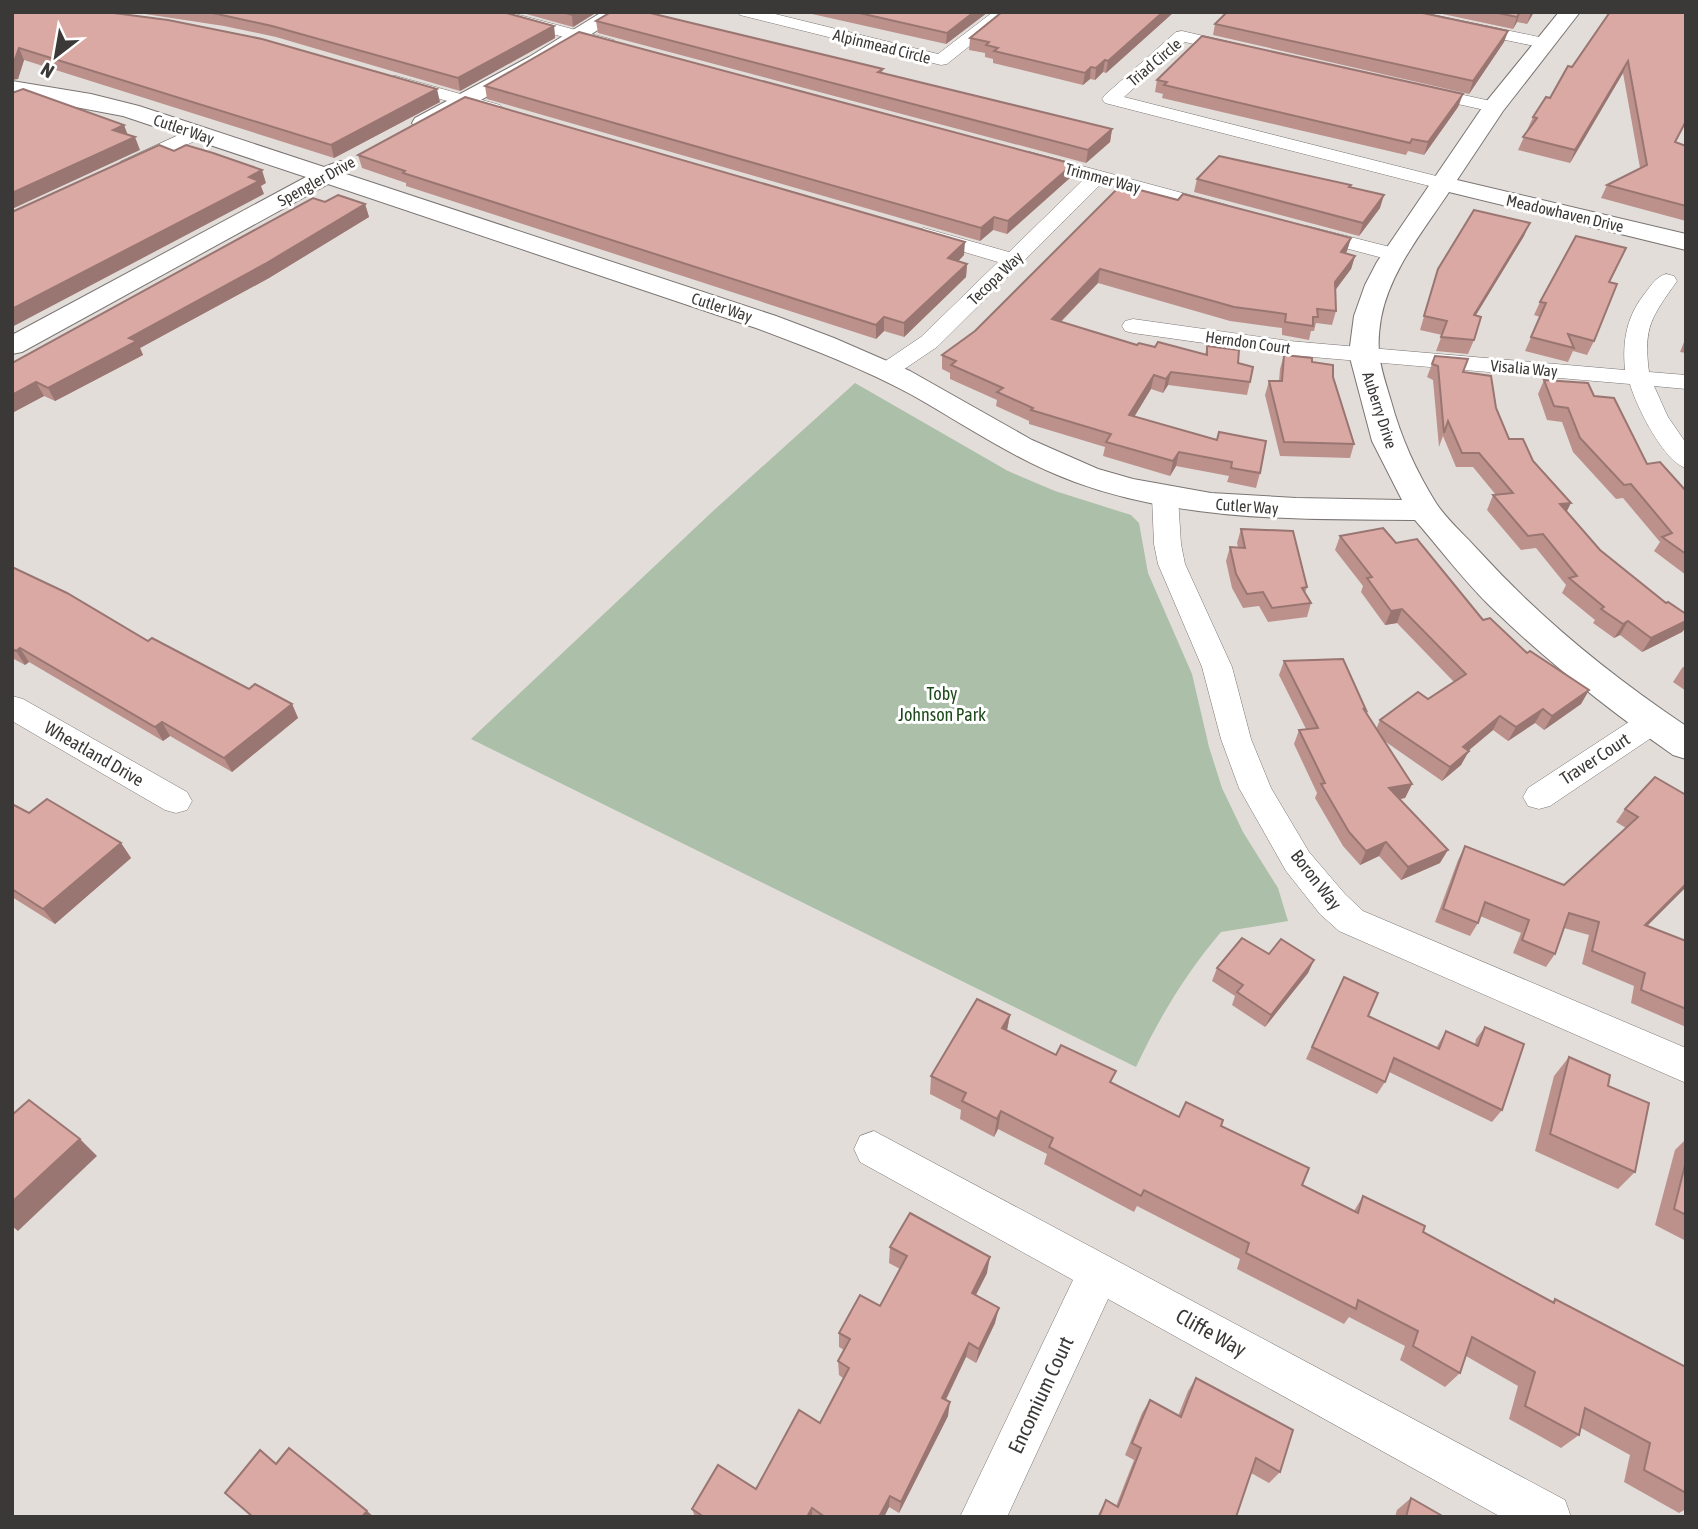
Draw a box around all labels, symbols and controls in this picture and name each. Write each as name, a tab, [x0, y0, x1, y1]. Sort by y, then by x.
north arrow	[21, 21, 91, 91]
street label: Alpinmead Circle	[831, 25, 933, 68]
street label: Triad Circle	[1123, 34, 1185, 90]
text: N	[37, 58, 58, 83]
street label: Cutler Way	[151, 110, 217, 149]
street label: Spengler Drive	[274, 152, 358, 210]
street label: Trimmer Way	[1063, 159, 1143, 198]
street label: Meadowhaven Drive	[1505, 191, 1625, 235]
street label: Tecopa Way	[964, 247, 1027, 309]
street label: Cutler Way	[689, 289, 755, 326]
street label: Herndon Court	[1204, 327, 1292, 357]
street label: Visalia Way	[1490, 356, 1559, 381]
street label: Auberry Drive	[1358, 369, 1401, 451]
street label: Cutler Way	[1215, 495, 1279, 518]
park label: Toby Johnson Park	[898, 683, 986, 725]
street label: Wheatland Drive	[41, 717, 148, 790]
street label: Traver Court	[1556, 728, 1634, 789]
street label: Boron Way	[1286, 846, 1346, 914]
street label: Cliffe Way	[1172, 1303, 1251, 1361]
street label: Encomium Court	[1003, 1332, 1078, 1457]

